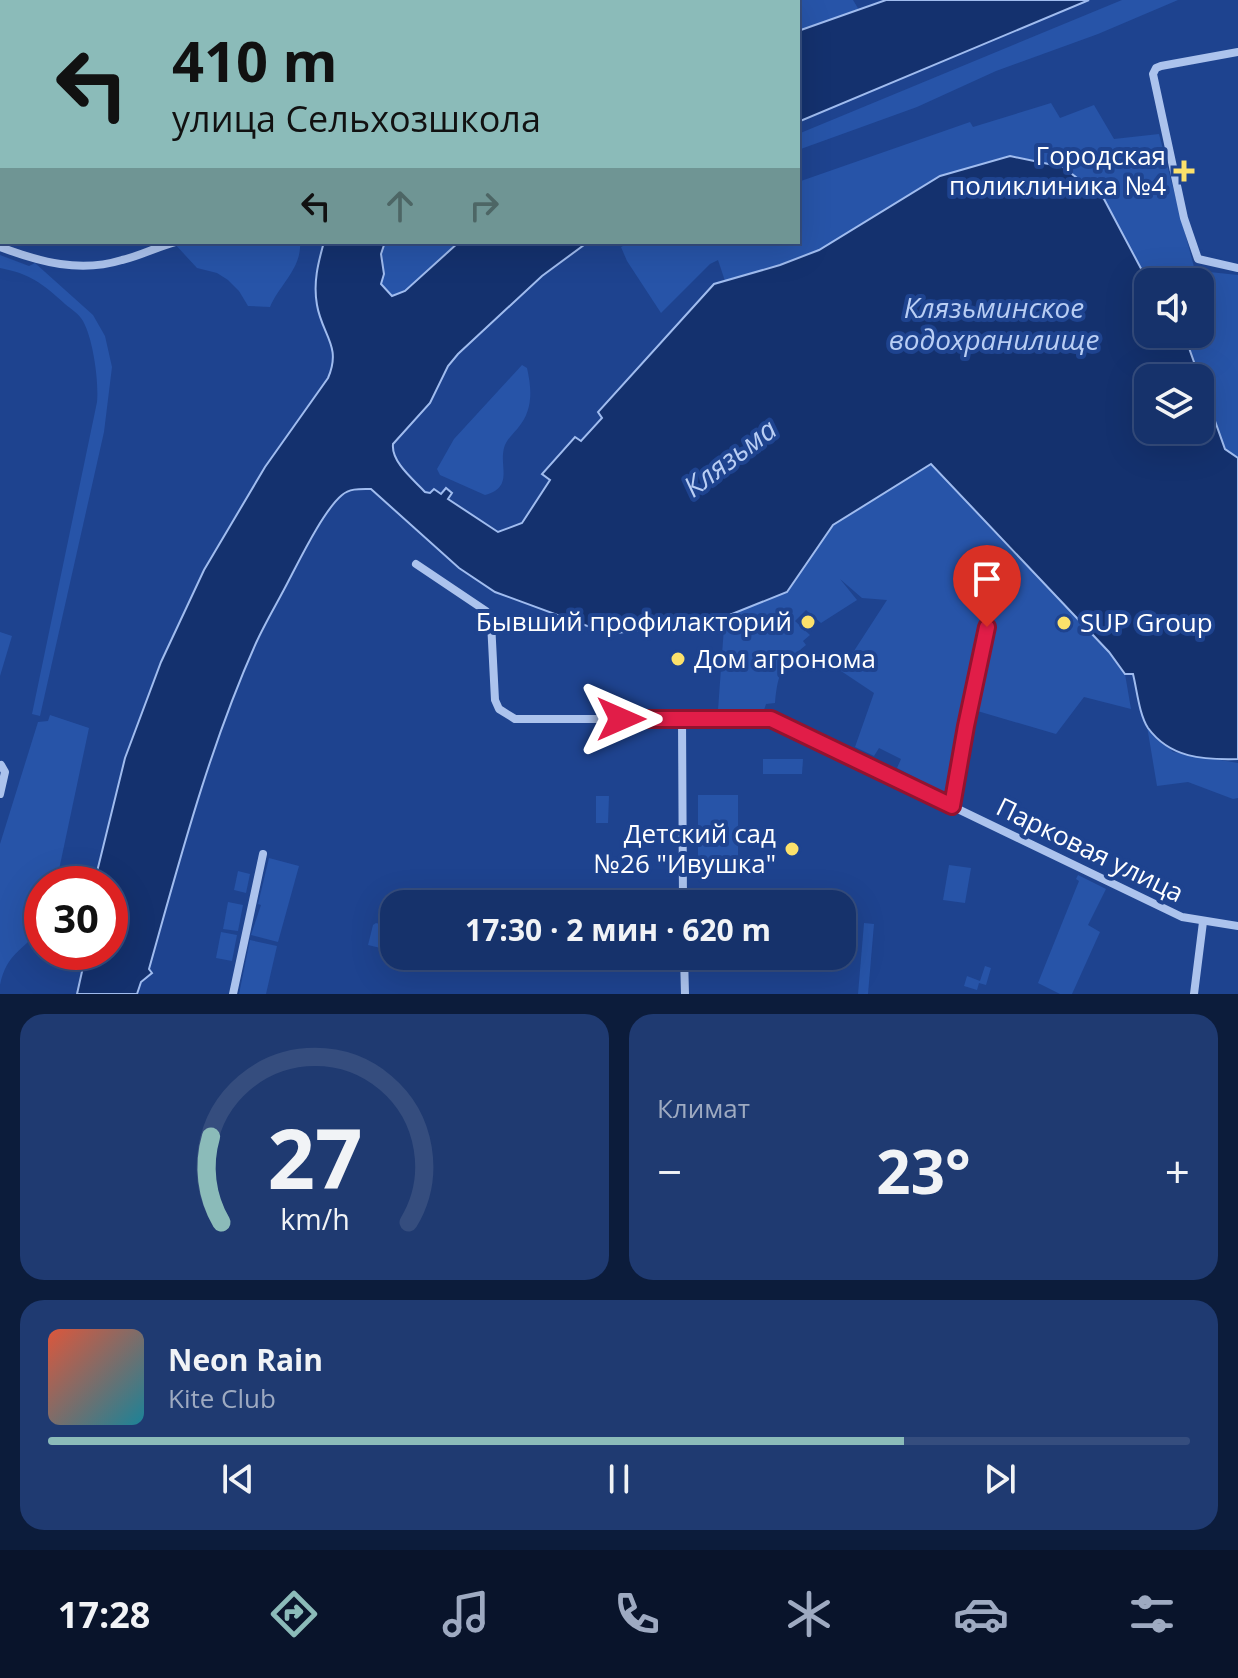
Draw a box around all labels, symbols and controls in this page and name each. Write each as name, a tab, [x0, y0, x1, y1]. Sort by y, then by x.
text: 410 m	[172, 22, 338, 98]
icon: left	[40, 32, 144, 136]
text: улица Сельхозшкола	[172, 94, 541, 143]
place label: Городская поликлиника №4	[949, 137, 1166, 203]
marker: Городская поликлиника №4	[1173, 160, 1195, 182]
icon: left	[294, 184, 338, 228]
icon: ahead	[378, 184, 422, 228]
icon: right	[462, 184, 506, 228]
map controls	[1134, 268, 1214, 444]
button: sound	[1134, 268, 1214, 348]
water label: Клязьминское водохранилище	[889, 288, 1099, 358]
button: layers	[1134, 364, 1214, 444]
water label: Клязьма	[675, 410, 784, 505]
pin	[953, 545, 1021, 627]
icon: arrive	[965, 557, 1009, 601]
place label: Бывший профилакторий	[476, 603, 792, 639]
place label: SUP Group	[1080, 604, 1213, 640]
marker: Бывший профилакторий	[799, 613, 817, 631]
marker: SUP Group	[1055, 614, 1073, 632]
place label: Дом агронома	[694, 640, 876, 676]
marker: Дом агронома	[669, 650, 687, 668]
position arrow	[579, 677, 663, 761]
street label: Парковая улица	[991, 788, 1190, 910]
place label: Детский сад №26 "Ивушка"	[594, 815, 776, 881]
marker: Детский сад №26 "Ивушка"	[783, 840, 801, 858]
speed limit sign: 30	[24, 866, 128, 970]
text: 17:30 · 2 мин · 620 m	[465, 909, 771, 950]
text: Климат	[657, 1090, 750, 1126]
text: 27	[267, 1100, 362, 1213]
text: 23°	[876, 1130, 971, 1212]
text: −	[657, 1141, 682, 1201]
text: +	[1165, 1141, 1190, 1201]
text: km/h	[280, 1199, 349, 1238]
text: Neon Rain	[168, 1339, 323, 1380]
text: Kite Club	[168, 1380, 276, 1416]
icon: previous	[216, 1457, 260, 1501]
icon: pause	[597, 1457, 641, 1501]
icon: next	[978, 1457, 1022, 1501]
icon: directions	[266, 1586, 322, 1642]
icon: music	[438, 1586, 494, 1642]
icon: phone	[609, 1586, 665, 1642]
icon: climate	[781, 1586, 837, 1642]
icon: car	[953, 1586, 1009, 1642]
icon: filters	[1124, 1586, 1180, 1642]
text: 17:28	[58, 1590, 150, 1639]

